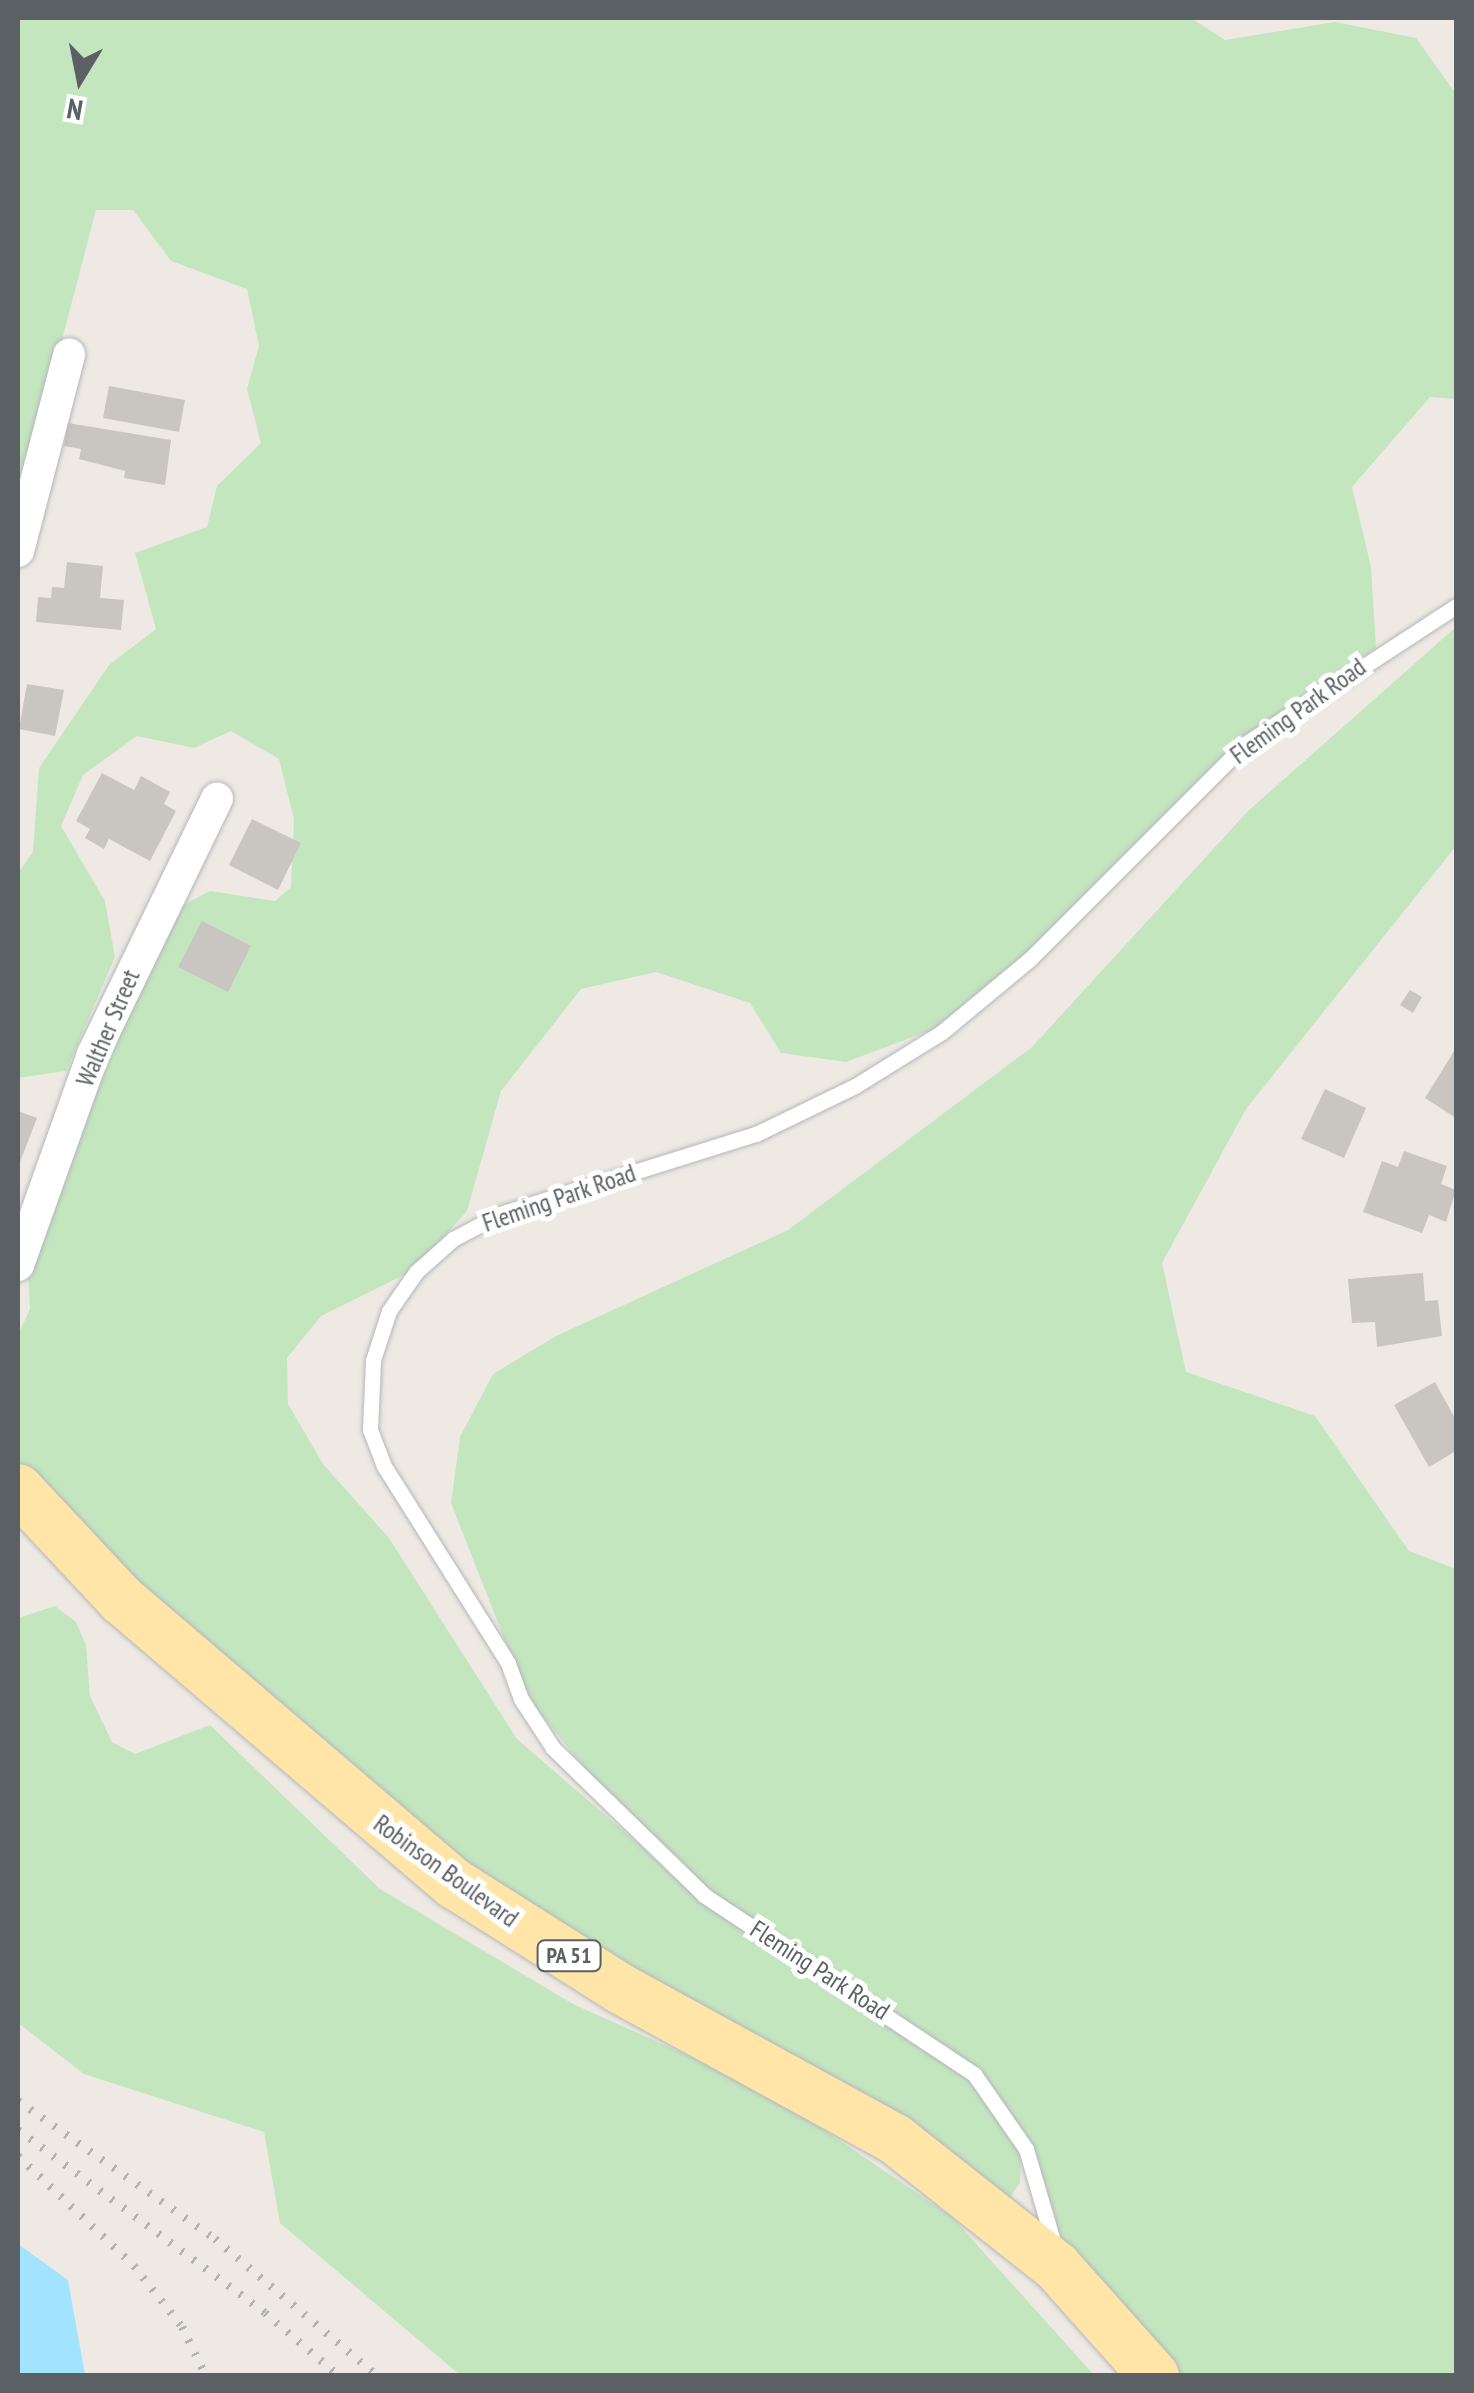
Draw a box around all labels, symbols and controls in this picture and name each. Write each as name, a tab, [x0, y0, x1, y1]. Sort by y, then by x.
north arrow	[30, 30, 130, 130]
text: N	[64, 91, 85, 130]
street label: Fleming Park Road	[1224, 652, 1372, 770]
street label: Walther Street	[70, 965, 146, 1091]
street label: Fleming Park Road	[478, 1158, 640, 1238]
street label: Robinson Boulevard	[368, 1809, 524, 1933]
street label: Fleming Park Road	[745, 1914, 895, 2026]
road number: PA 51	[534, 1939, 604, 1973]

